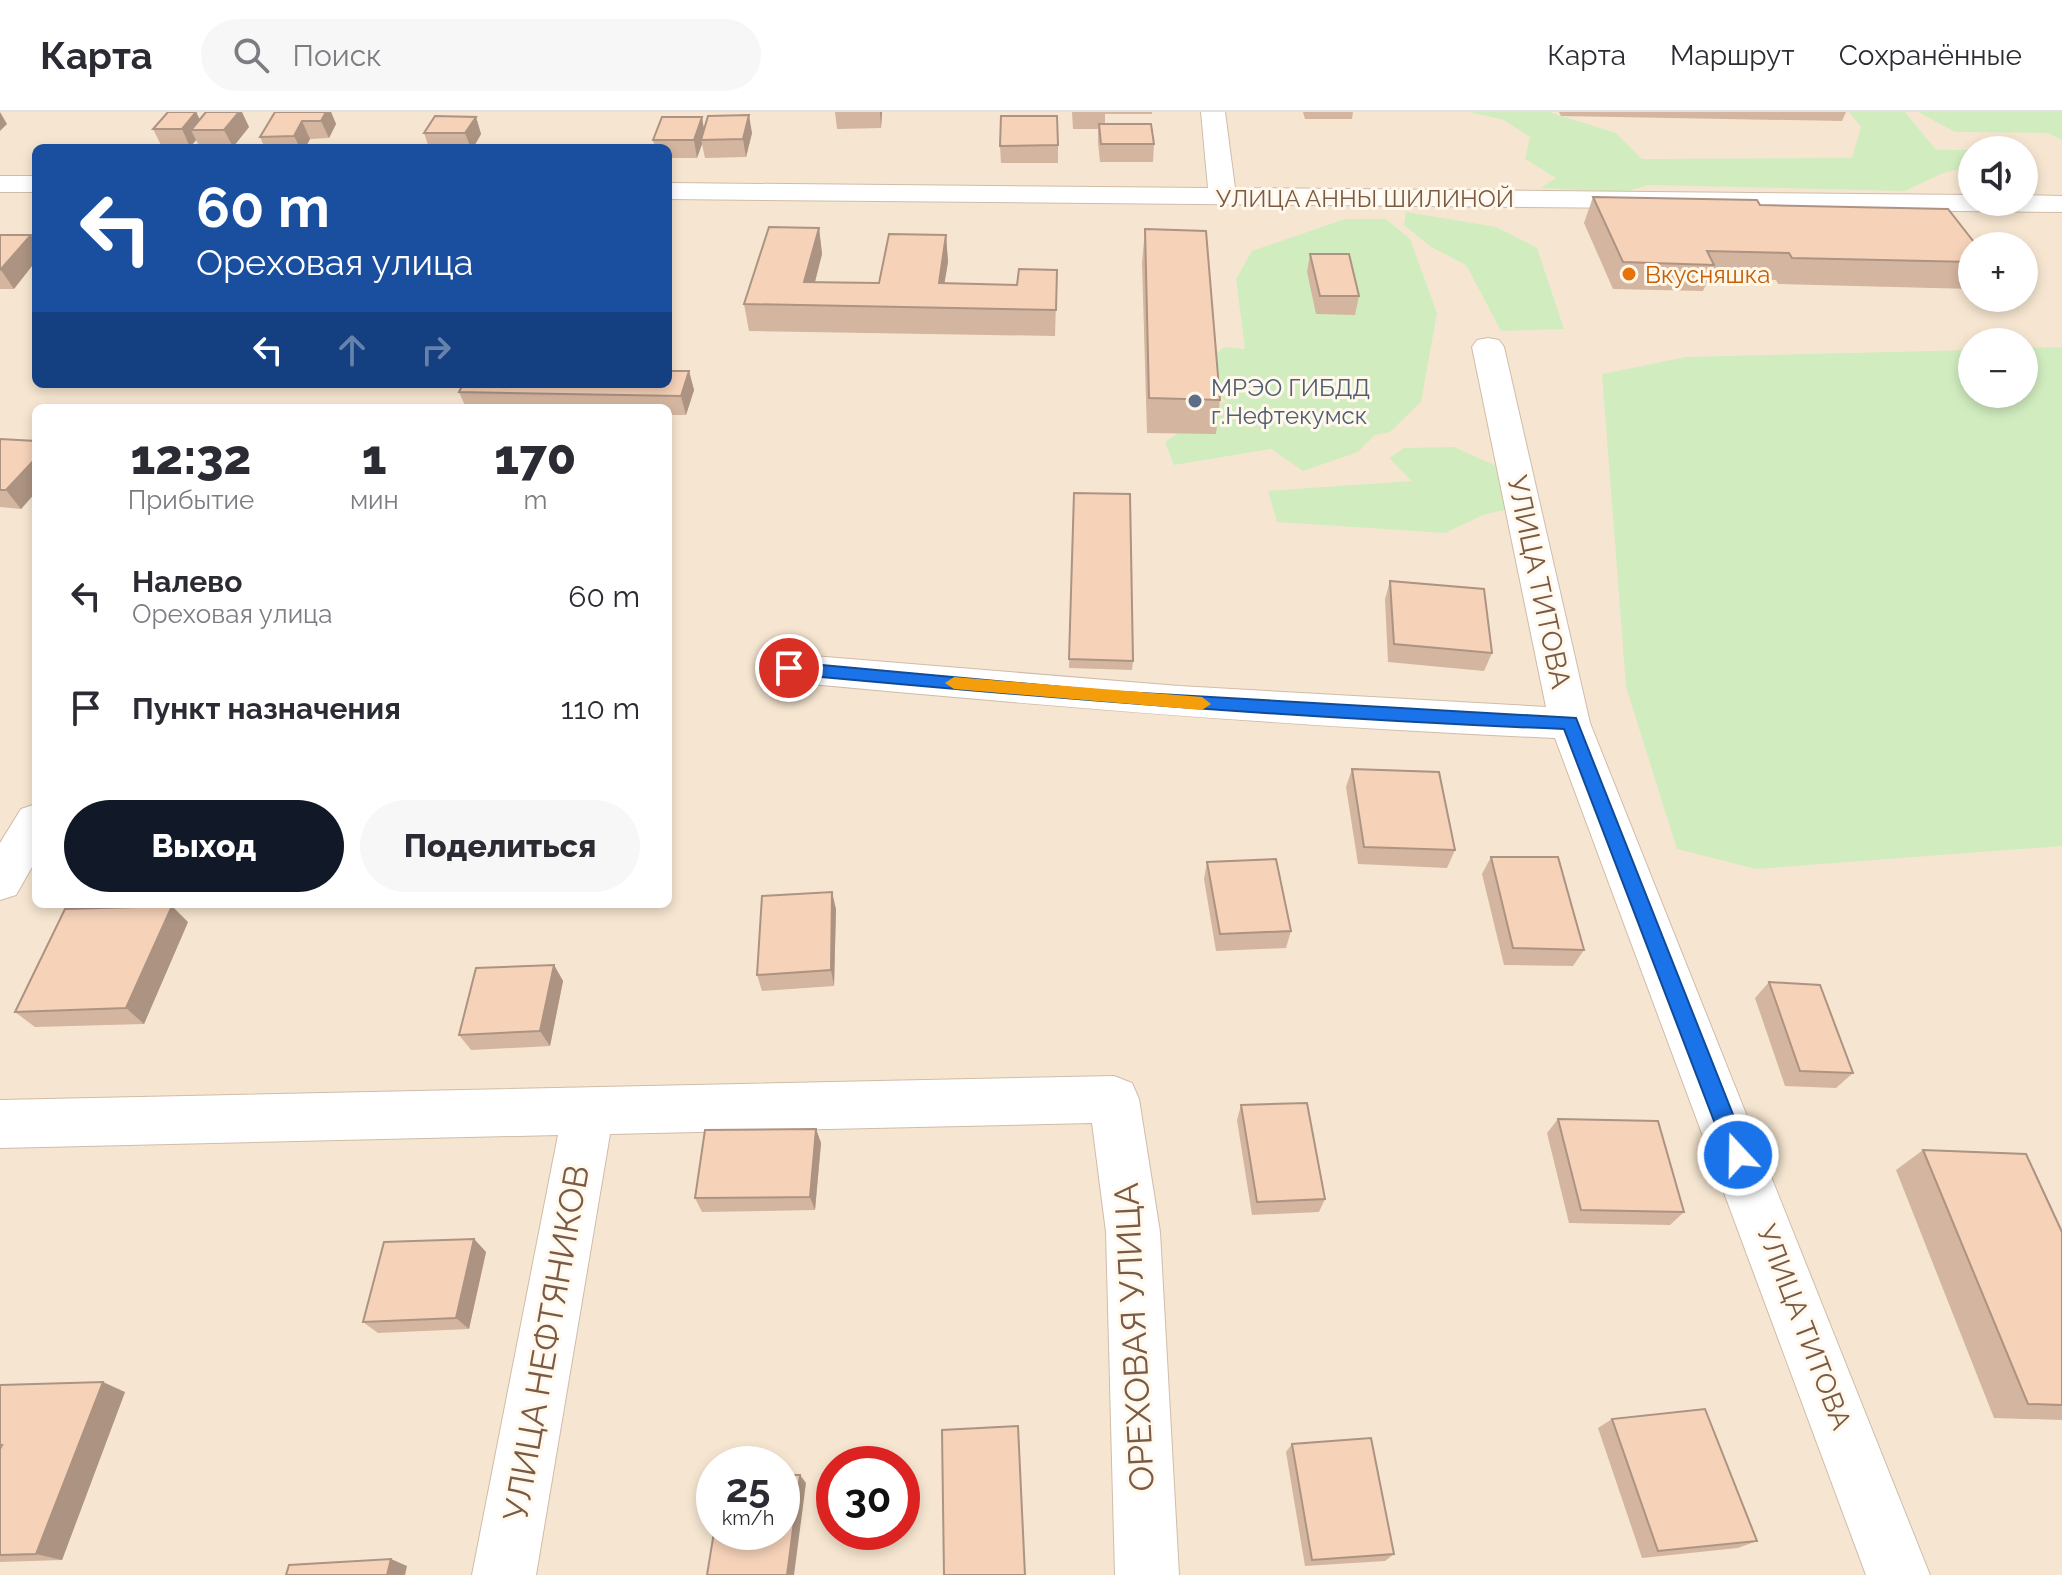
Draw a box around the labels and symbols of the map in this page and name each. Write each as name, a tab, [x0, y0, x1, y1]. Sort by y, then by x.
street label: УЛИЦА АННЫ ШИЛИНОЙ	[1216, 184, 1514, 213]
place label: Вкусняшка	[1645, 260, 1770, 289]
marker: Вкусняшка	[1620, 265, 1638, 283]
place label: МРЭО ГИБДД г.Нефтекумск	[1211, 373, 1370, 430]
marker: МРЭО ГИБДД г.Нефтекумск	[1186, 392, 1204, 410]
street label: УЛИЦА ТИТОВА	[1500, 473, 1578, 691]
pin	[755, 634, 823, 702]
position arrow	[1696, 1113, 1780, 1197]
street label: УЛИЦА НЕФТЯНИКОВ	[495, 1162, 597, 1524]
street label: ОРЕХОВАЯ УЛИЦА	[1106, 1182, 1162, 1492]
street label: УЛИЦА ТИТОВА	[1750, 1220, 1858, 1434]
speed limit sign: 30	[816, 1446, 920, 1550]

